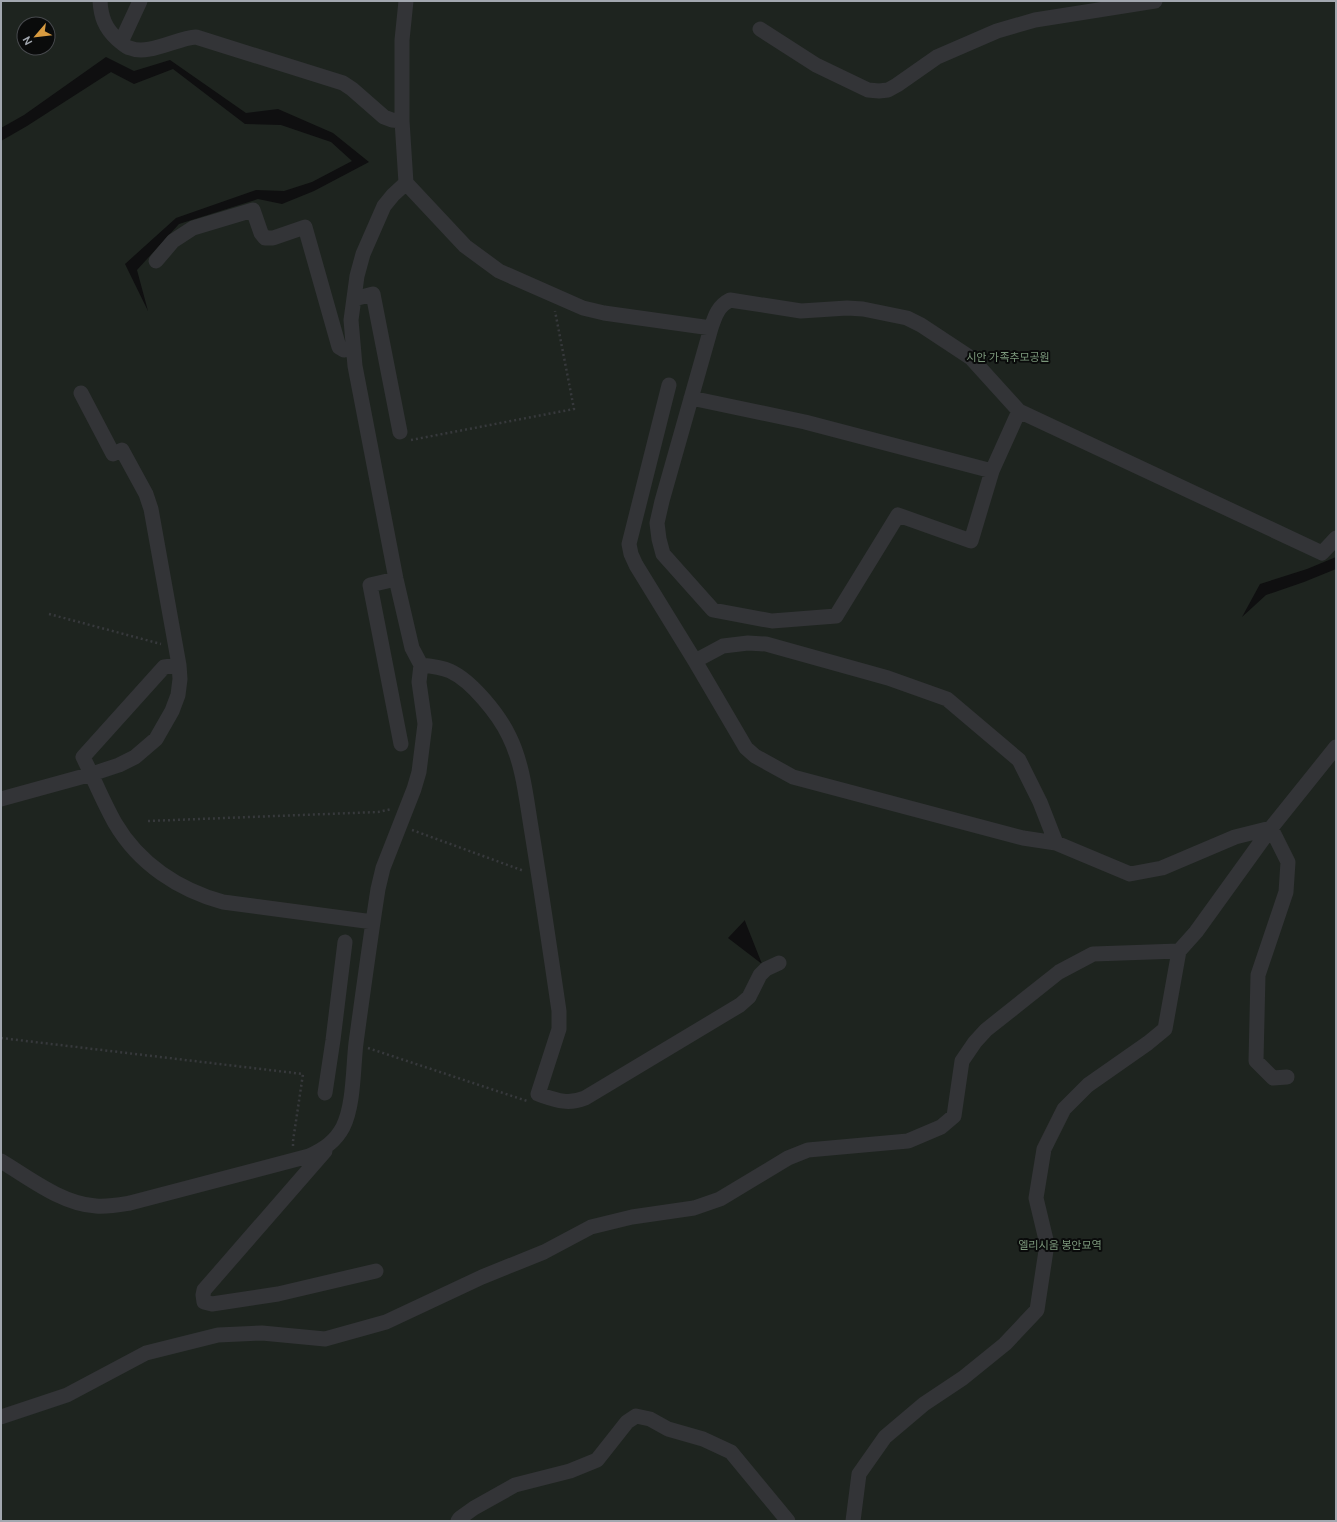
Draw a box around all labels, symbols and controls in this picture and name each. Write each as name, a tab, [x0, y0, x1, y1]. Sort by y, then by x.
north arrow	[16, 16, 56, 56]
text: N	[20, 34, 34, 47]
park label: 시안 가족추모공원	[966, 351, 1050, 363]
park label: 엘리시움 봉안묘역	[1018, 1239, 1102, 1251]

